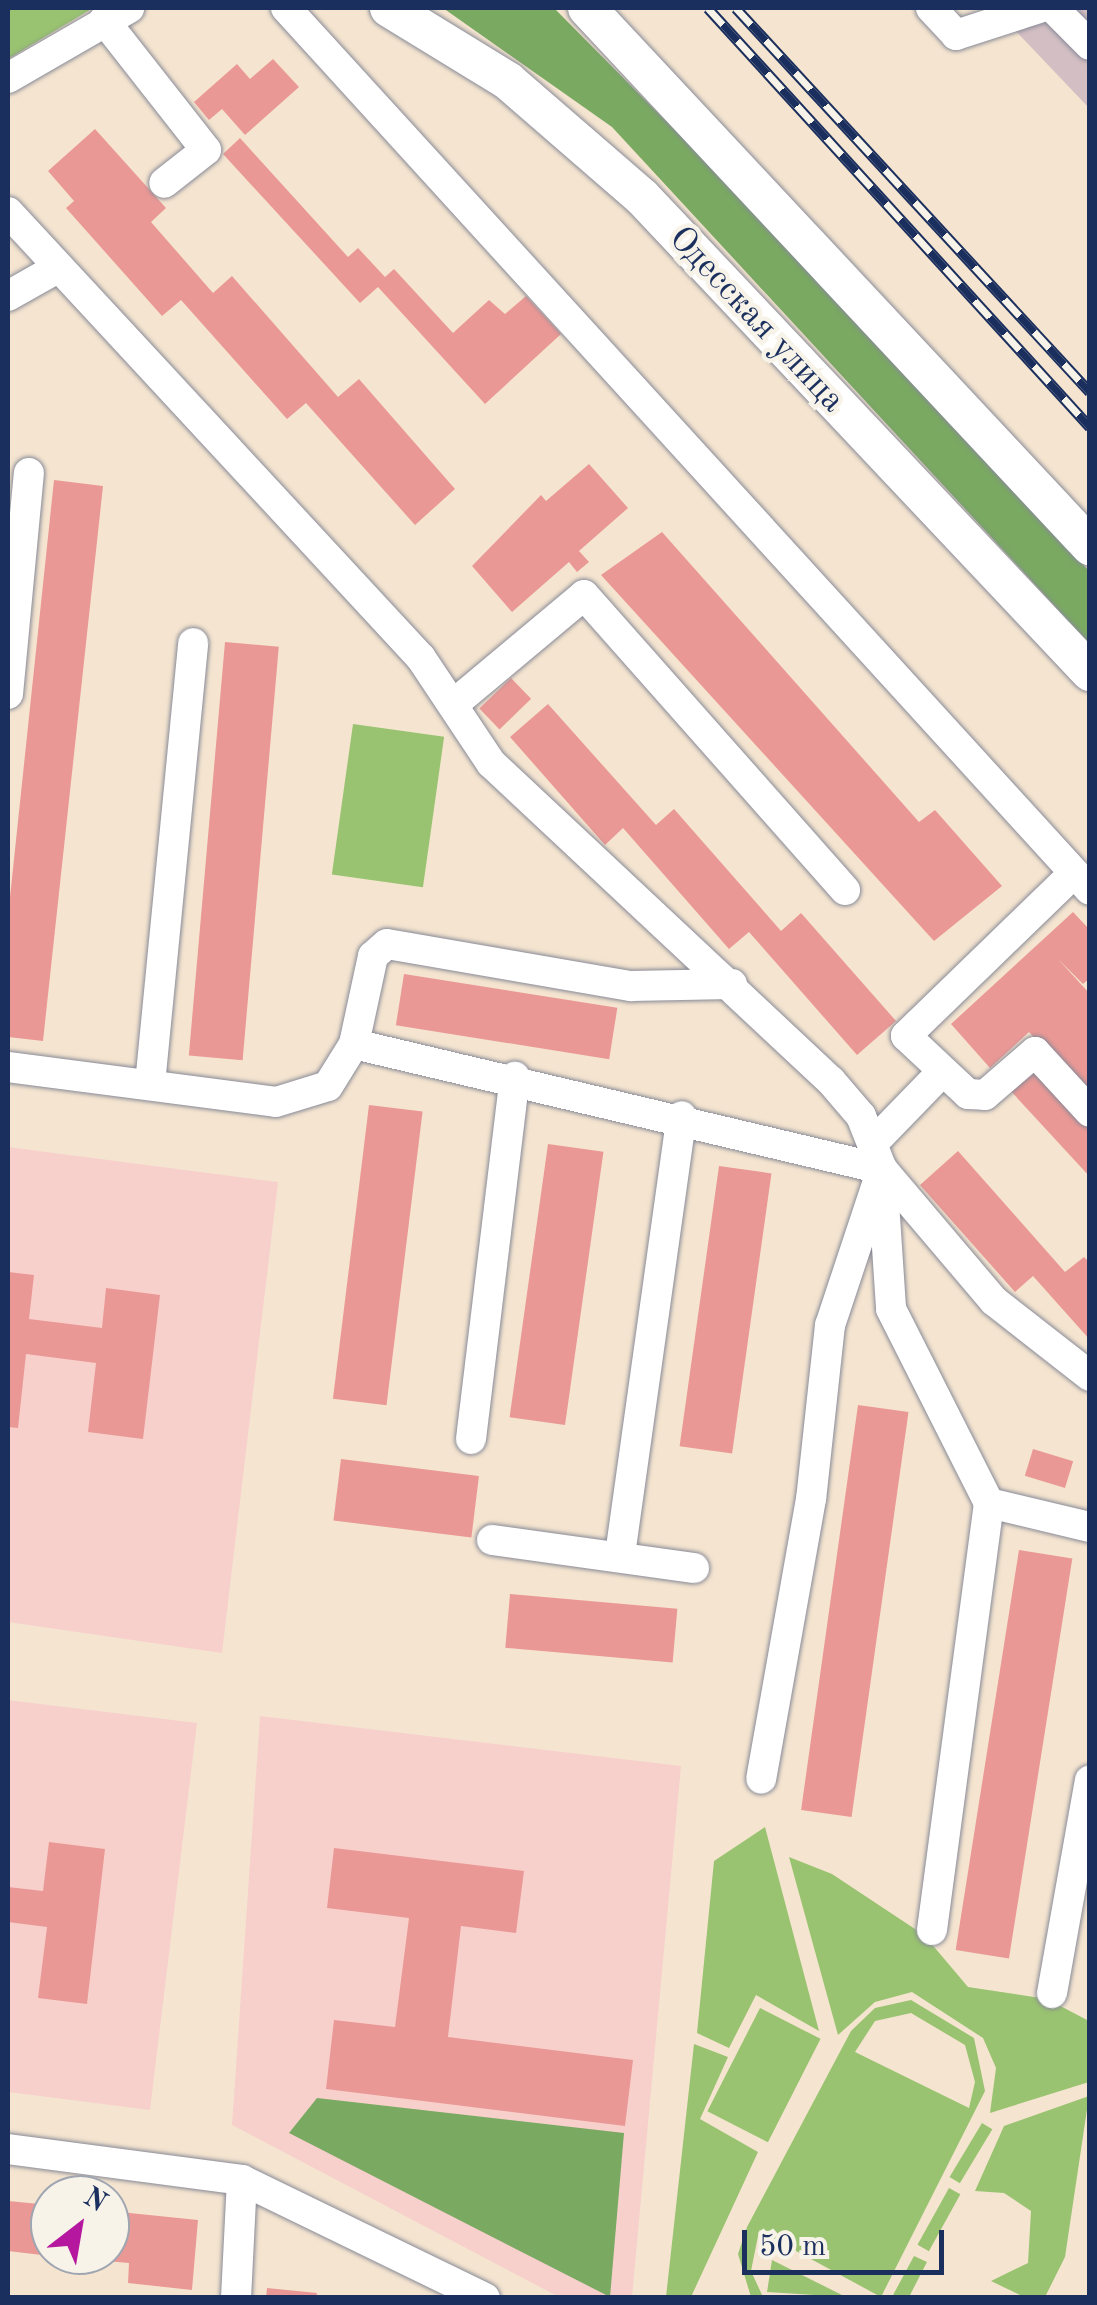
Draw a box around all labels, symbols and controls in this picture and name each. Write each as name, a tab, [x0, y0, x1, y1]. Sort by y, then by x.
street label: Одесская улица	[659, 218, 853, 422]
north arrow	[30, 2175, 130, 2275]
text: N	[78, 2183, 111, 2219]
scale bar	[747, 2210, 950, 2272]
text: 50 m	[759, 2232, 826, 2262]

